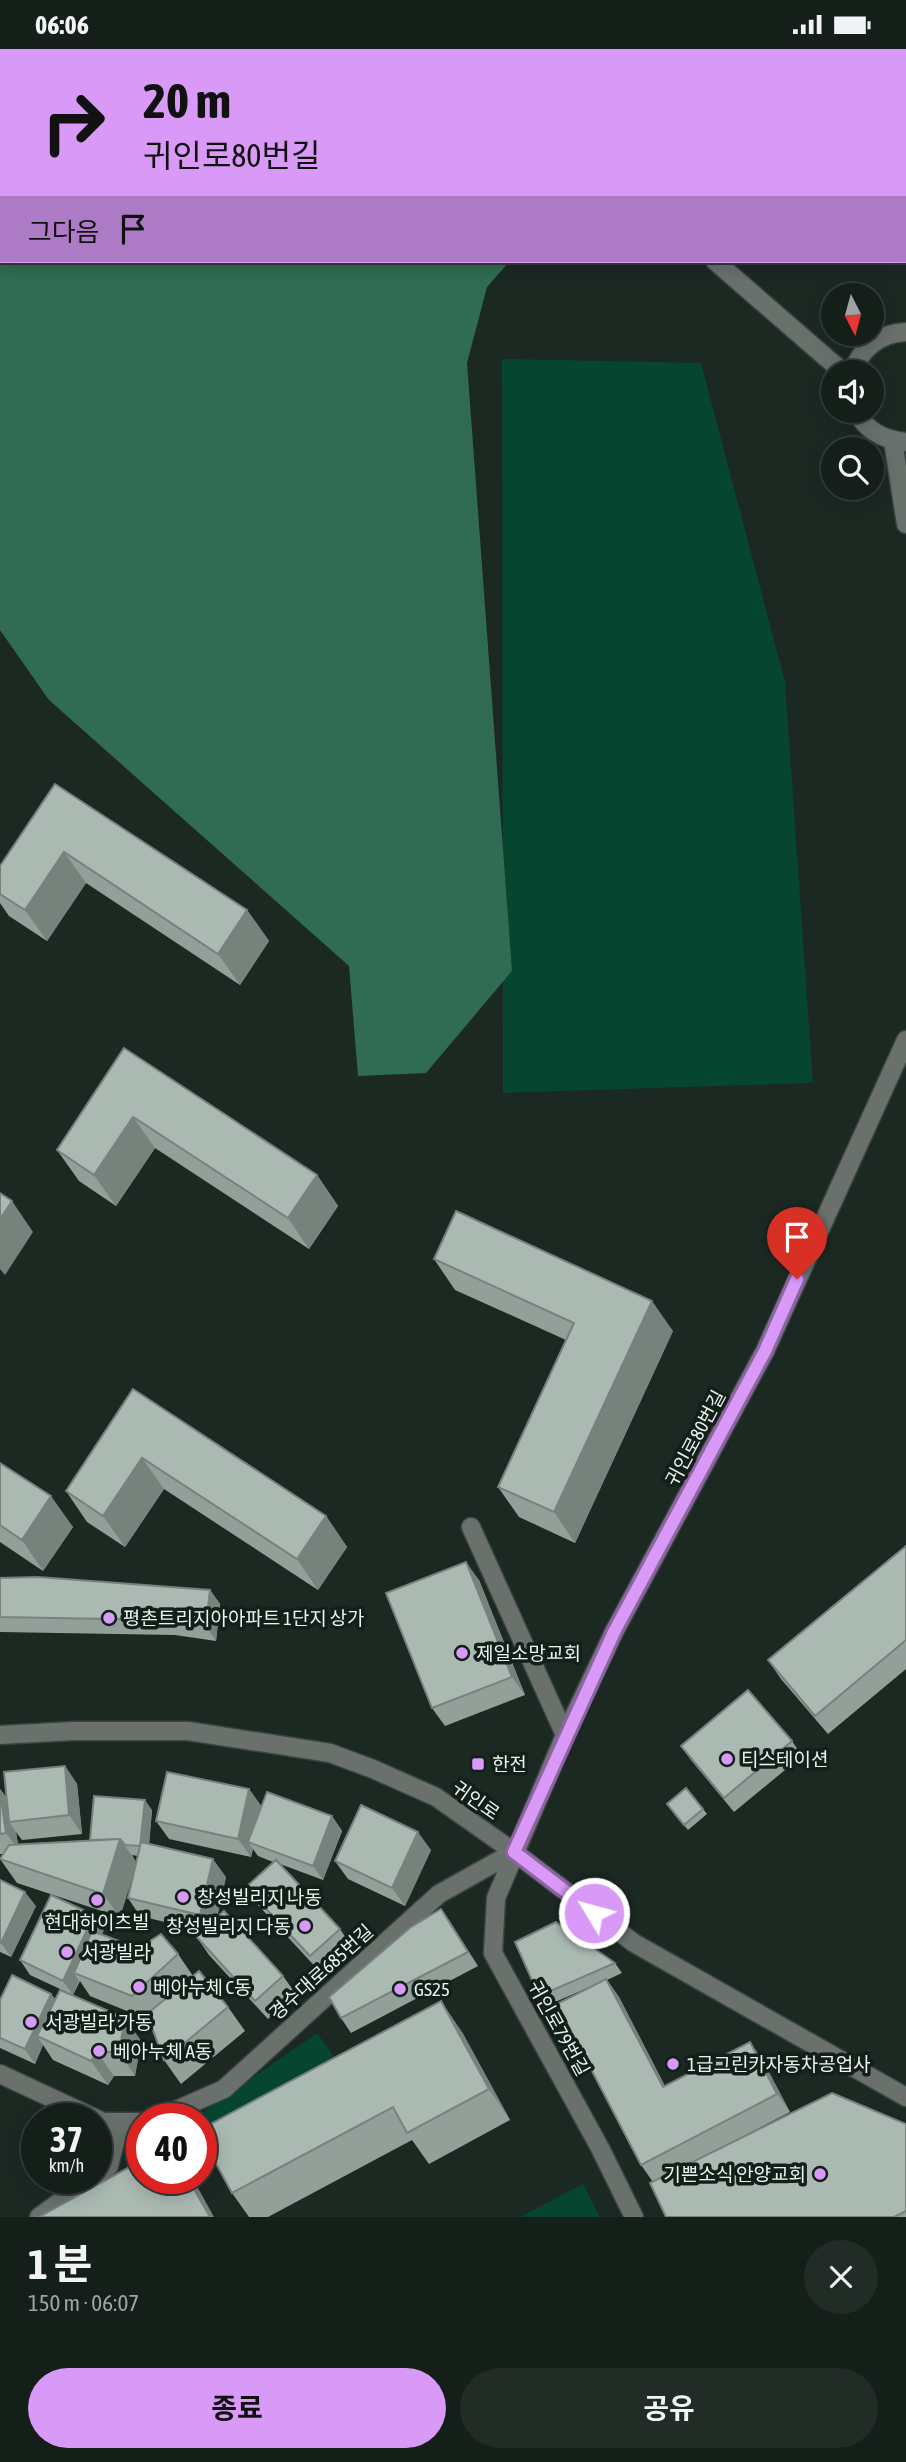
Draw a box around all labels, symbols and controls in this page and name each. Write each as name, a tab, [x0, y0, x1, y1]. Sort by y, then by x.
text: 06:06	[35, 10, 89, 40]
text: 20 m	[143, 72, 231, 128]
icon: right	[28, 77, 119, 168]
text: 귀인로80번길	[143, 137, 320, 174]
icon: arrive	[114, 210, 152, 248]
text: 그다음	[28, 217, 100, 247]
north arrow	[821, 283, 884, 347]
map controls	[821, 283, 884, 500]
button: sound	[821, 360, 884, 423]
button: search	[821, 437, 884, 500]
pin	[767, 1207, 827, 1279]
icon: arrive	[778, 1218, 816, 1256]
street label: 귀인로80번길	[661, 1386, 729, 1490]
place label: 평촌트리지아아파트 1단지 상가	[123, 1607, 364, 1629]
marker: 평촌트리지아아파트 1단지 상가	[101, 1610, 117, 1626]
place label: 제일소망교회	[476, 1642, 581, 1664]
marker: 제일소망교회	[454, 1645, 470, 1661]
place label: 티스테이션	[741, 1748, 828, 1770]
marker: 티스테이션	[719, 1751, 735, 1767]
place label: 한전	[492, 1753, 527, 1775]
marker: 한전	[470, 1756, 486, 1772]
street label: 귀인로	[448, 1776, 504, 1824]
position arrow	[557, 1876, 631, 1950]
place label: 창성빌리지 나동	[197, 1886, 322, 1908]
marker: 창성빌리지 나동	[175, 1889, 191, 1905]
marker: 현대하이츠빌	[89, 1892, 105, 1908]
place label: 현대하이츠빌	[45, 1911, 149, 1933]
place label: 창성빌리지 다동	[166, 1915, 291, 1937]
marker: 창성빌리지 다동	[297, 1918, 313, 1934]
street label: 경수대로685번길	[265, 1920, 377, 2024]
place label: 서광빌라	[81, 1941, 151, 1963]
marker: 서광빌라	[59, 1944, 75, 1960]
place label: 베아누체 C동	[153, 1976, 252, 1998]
street label: 귀인로79번길	[524, 1977, 594, 2079]
place label: GS25	[414, 1978, 450, 2000]
marker: 베아누체 C동	[131, 1979, 147, 1995]
marker: GS25	[392, 1981, 408, 1997]
place label: 서광빌라 가동	[45, 2011, 152, 2033]
marker: 서광빌라 가동	[23, 2014, 39, 2030]
place label: 베아누체 A동	[113, 2040, 212, 2062]
marker: 베아누체 A동	[91, 2043, 107, 2059]
place label: 1급그린카자동차공업사	[687, 2053, 871, 2075]
marker: 1급그린카자동차공업사	[665, 2056, 681, 2072]
speed limit sign: 40	[126, 2103, 217, 2194]
text: 37	[50, 2119, 83, 2159]
text: km/h	[49, 2155, 84, 2176]
place label: 기쁜소식 안양교회	[664, 2163, 806, 2185]
marker: 기쁜소식 안양교회	[812, 2166, 828, 2182]
text: 1 분	[28, 2240, 92, 2288]
button: close	[804, 2240, 878, 2314]
text: 150 m · 06:07	[28, 2290, 139, 2316]
button: 종료	[28, 2368, 446, 2448]
button: 공유	[460, 2368, 878, 2448]

